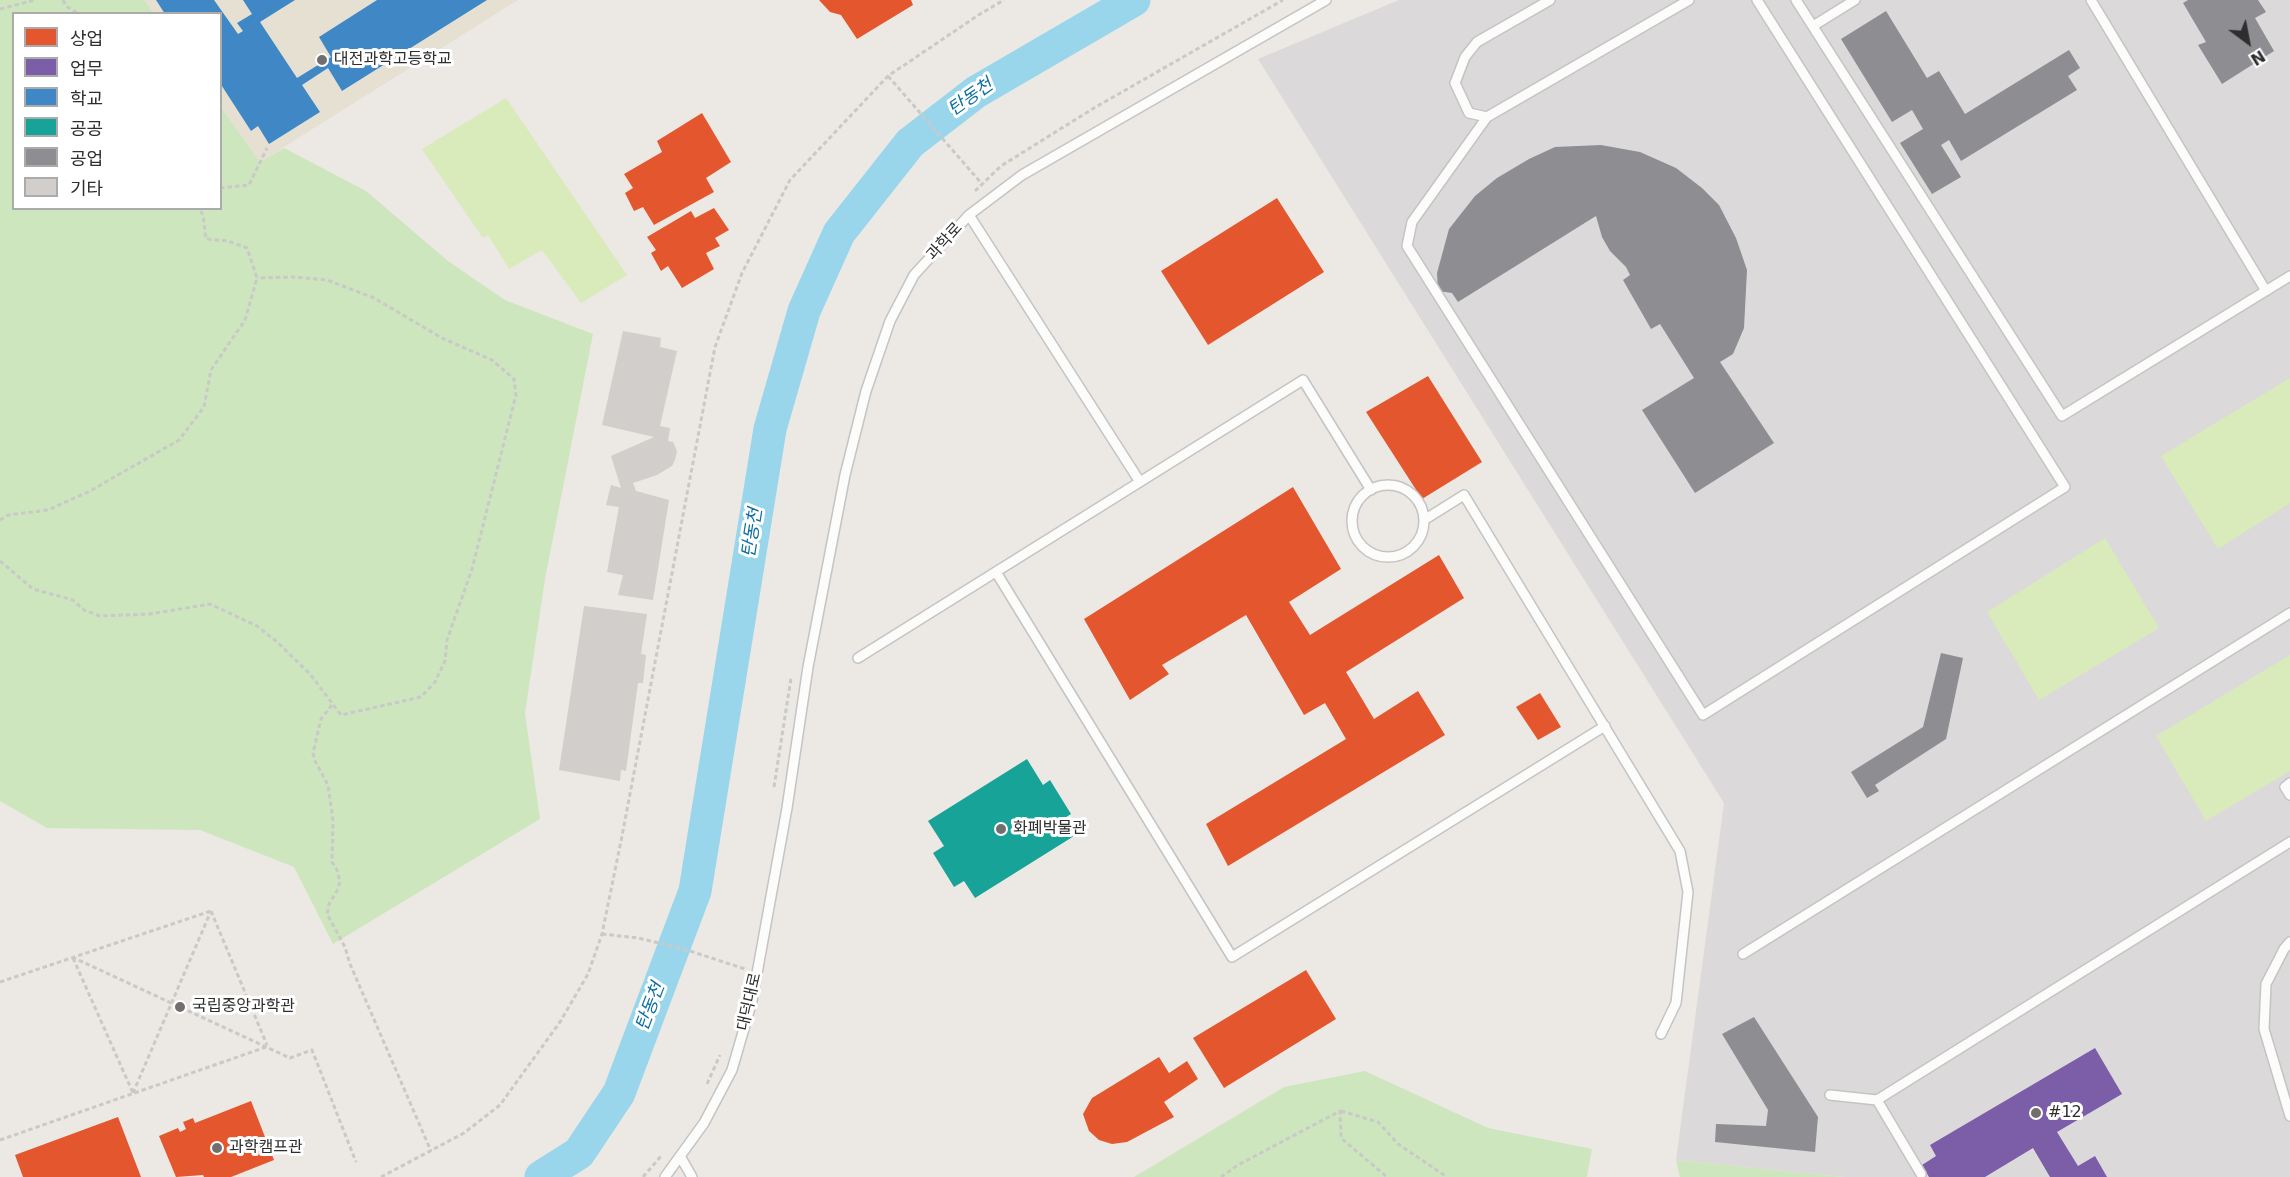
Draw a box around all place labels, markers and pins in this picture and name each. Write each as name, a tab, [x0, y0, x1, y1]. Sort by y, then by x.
place label: 대전과학고등학교	[334, 50, 452, 70]
marker: 대전과학고등학교	[315, 53, 329, 67]
place label: 화폐박물관	[1013, 819, 1087, 839]
marker: 화폐박물관	[994, 822, 1008, 836]
place label: 국립중앙과학관	[192, 997, 295, 1017]
marker: 국립중앙과학관	[173, 1000, 187, 1014]
place label: #12	[2048, 1103, 2082, 1123]
marker: #12	[2029, 1106, 2043, 1120]
place label: 과학캠프관	[229, 1138, 303, 1158]
marker: 과학캠프관	[210, 1141, 224, 1155]

